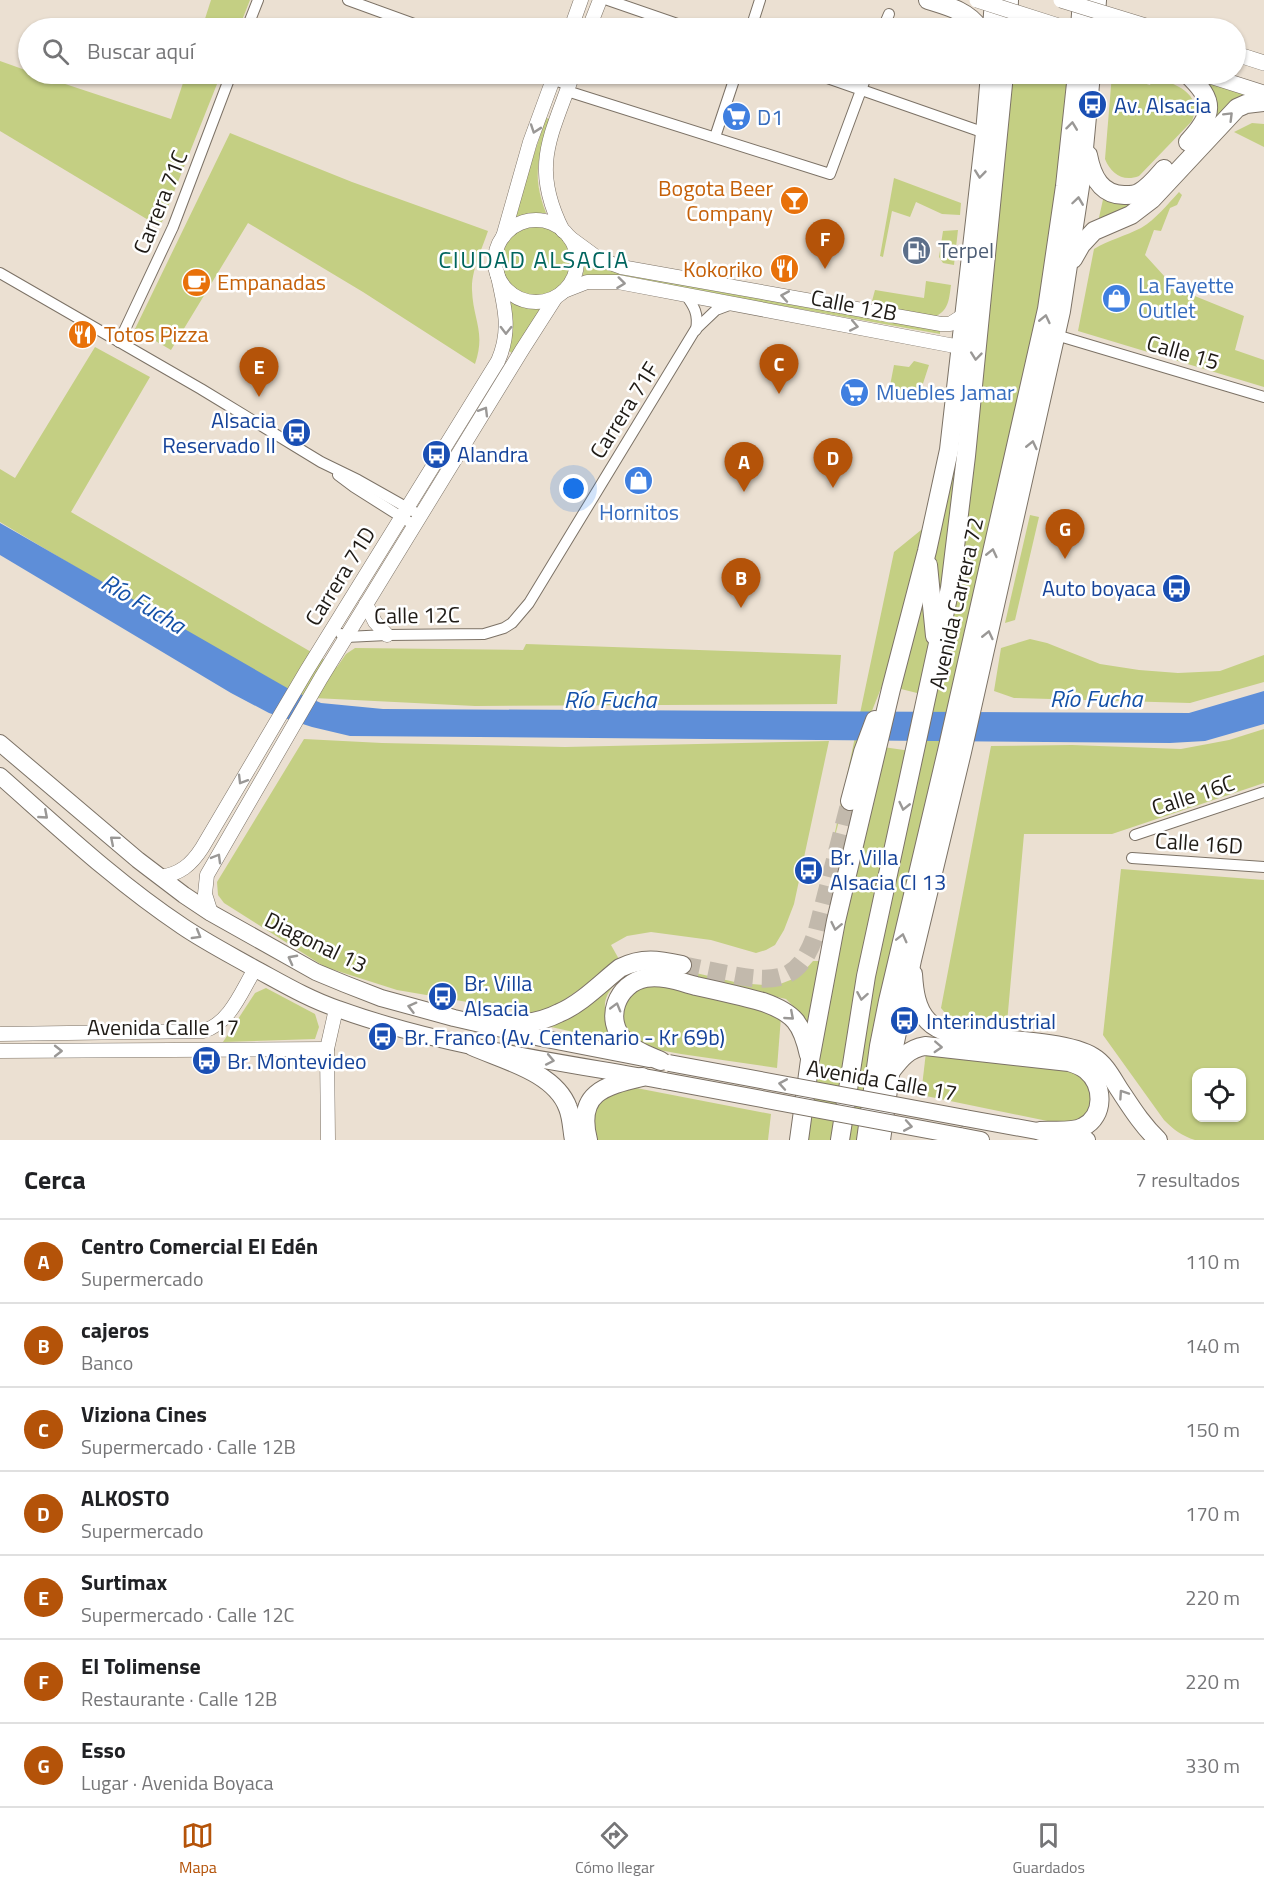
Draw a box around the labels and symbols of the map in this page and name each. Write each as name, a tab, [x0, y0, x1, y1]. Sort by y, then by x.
place label: Av. Alsacia	[1114, 88, 1211, 122]
bus stop icon: Av. Alsacia	[1077, 89, 1109, 121]
place label: D1	[757, 100, 784, 134]
supermarket icon: D1	[720, 101, 752, 133]
one-way arrow	[1221, 113, 1232, 124]
one-way arrow	[1065, 121, 1078, 130]
one-way arrow	[530, 123, 542, 134]
street label: Carrera 71C	[124, 145, 196, 259]
one-way arrow	[974, 169, 987, 178]
place label: Bogota Beer Company	[658, 171, 773, 230]
bar icon: Bogota Beer Company	[778, 185, 810, 217]
one-way arrow	[1072, 197, 1084, 206]
pin: F	[806, 220, 844, 269]
place label: Terpel	[938, 233, 994, 267]
fuel station icon: Terpel	[901, 234, 933, 266]
district label: CIUDAD ALSACIA	[438, 241, 630, 277]
place label: Kokoriko	[683, 252, 763, 286]
restaurant icon: Kokoriko	[768, 253, 800, 285]
place label: Empanadas	[217, 265, 326, 299]
cafe icon: Empanadas	[180, 266, 212, 298]
place label: La Fayette Outlet	[1138, 268, 1234, 327]
one-way arrow	[616, 276, 625, 289]
street label: Calle 12B	[808, 280, 900, 330]
shop icon: La Fayette Outlet	[1101, 282, 1133, 314]
one-way arrow	[780, 290, 790, 303]
one-way arrow	[1037, 314, 1050, 324]
place label: Totos Pizza	[104, 317, 208, 351]
restaurant icon: Totos Pizza	[67, 318, 99, 350]
one-way arrow	[848, 319, 858, 332]
one-way arrow	[500, 325, 512, 334]
street label: Calle 15	[1143, 325, 1223, 379]
pin: C	[760, 344, 798, 394]
pin: E	[240, 348, 278, 397]
one-way arrow	[970, 351, 983, 360]
street label: Carrera 71F	[581, 355, 667, 465]
place label: Muebles Jamar	[876, 375, 1015, 409]
supermarket icon: Muebles Jamar	[839, 376, 871, 408]
place label: Alsacia Reservado II	[162, 403, 276, 462]
one-way arrow	[476, 407, 488, 417]
bus stop icon: Alsacia Reservado II	[281, 417, 313, 449]
place label: Alandra	[457, 437, 528, 471]
bus stop icon: Alandra	[420, 438, 452, 470]
pin: D	[814, 438, 852, 488]
one-way arrow	[1024, 440, 1037, 450]
pin: A	[724, 442, 764, 492]
shop icon: Hornitos	[623, 464, 655, 496]
your location	[559, 474, 588, 503]
place label: Hornitos	[599, 495, 679, 529]
pin: G	[1046, 510, 1084, 559]
street label: Avenida Carrera 72	[920, 514, 992, 692]
street label: Carrera 71D	[296, 520, 384, 632]
one-way arrow	[985, 548, 998, 558]
pin: B	[722, 558, 760, 608]
water label: Río Fucha	[95, 564, 194, 643]
place label: Auto boyaca	[1042, 571, 1156, 605]
bus stop icon: Auto boyaca	[1161, 572, 1193, 604]
street label: Calle 12C	[374, 597, 460, 633]
one-way arrow	[981, 630, 994, 640]
water label: Río Fucha	[1050, 680, 1144, 716]
water label: Río Fucha	[564, 681, 658, 717]
street label: Calle 16C	[1147, 766, 1239, 824]
one-way arrow	[238, 774, 249, 784]
one-way arrow	[898, 800, 911, 810]
one-way arrow	[37, 808, 48, 819]
street label: Calle 16D	[1154, 823, 1244, 863]
one-way arrow	[110, 837, 121, 848]
place label: Br. Villa Alsacia Cl 13	[830, 840, 946, 899]
one-way arrow	[209, 854, 221, 864]
bus stop icon: Br. Villa Alsacia Cl 13	[793, 854, 825, 886]
street label: Diagonal 13	[259, 903, 373, 981]
one-way arrow	[830, 920, 843, 930]
one-way arrow	[191, 928, 201, 939]
one-way arrow	[895, 933, 908, 943]
one-way arrow	[288, 955, 298, 966]
place label: Br. Villa Alsacia	[464, 966, 532, 1025]
bus stop icon: Br. Villa Alsacia	[427, 980, 459, 1012]
one-way arrow	[856, 991, 869, 1001]
one-way arrow	[408, 1002, 418, 1014]
one-way arrow	[609, 1002, 622, 1012]
place label: Interindustrial	[926, 1004, 1056, 1038]
bus stop icon: Interindustrial	[889, 1005, 921, 1037]
one-way arrow	[783, 1009, 794, 1020]
street label: Avenida Calle 17	[87, 1010, 239, 1044]
place label: Br. Franco (Av. Centenario - Kr 69b)	[404, 1020, 725, 1054]
bus stop icon: Br. Franco (Av. Centenario - Kr 69b)	[367, 1021, 399, 1053]
one-way arrow	[934, 1040, 943, 1053]
place label: Br. Montevideo	[227, 1044, 367, 1078]
one-way arrow	[54, 1045, 63, 1057]
bus stop icon: Br. Montevideo	[190, 1045, 222, 1077]
street label: Avenida Calle 17	[804, 1050, 960, 1110]
one-way arrow	[545, 1053, 555, 1066]
one-way arrow	[779, 1078, 789, 1091]
one-way arrow	[1118, 1090, 1130, 1100]
one-way arrow	[903, 1119, 913, 1132]

